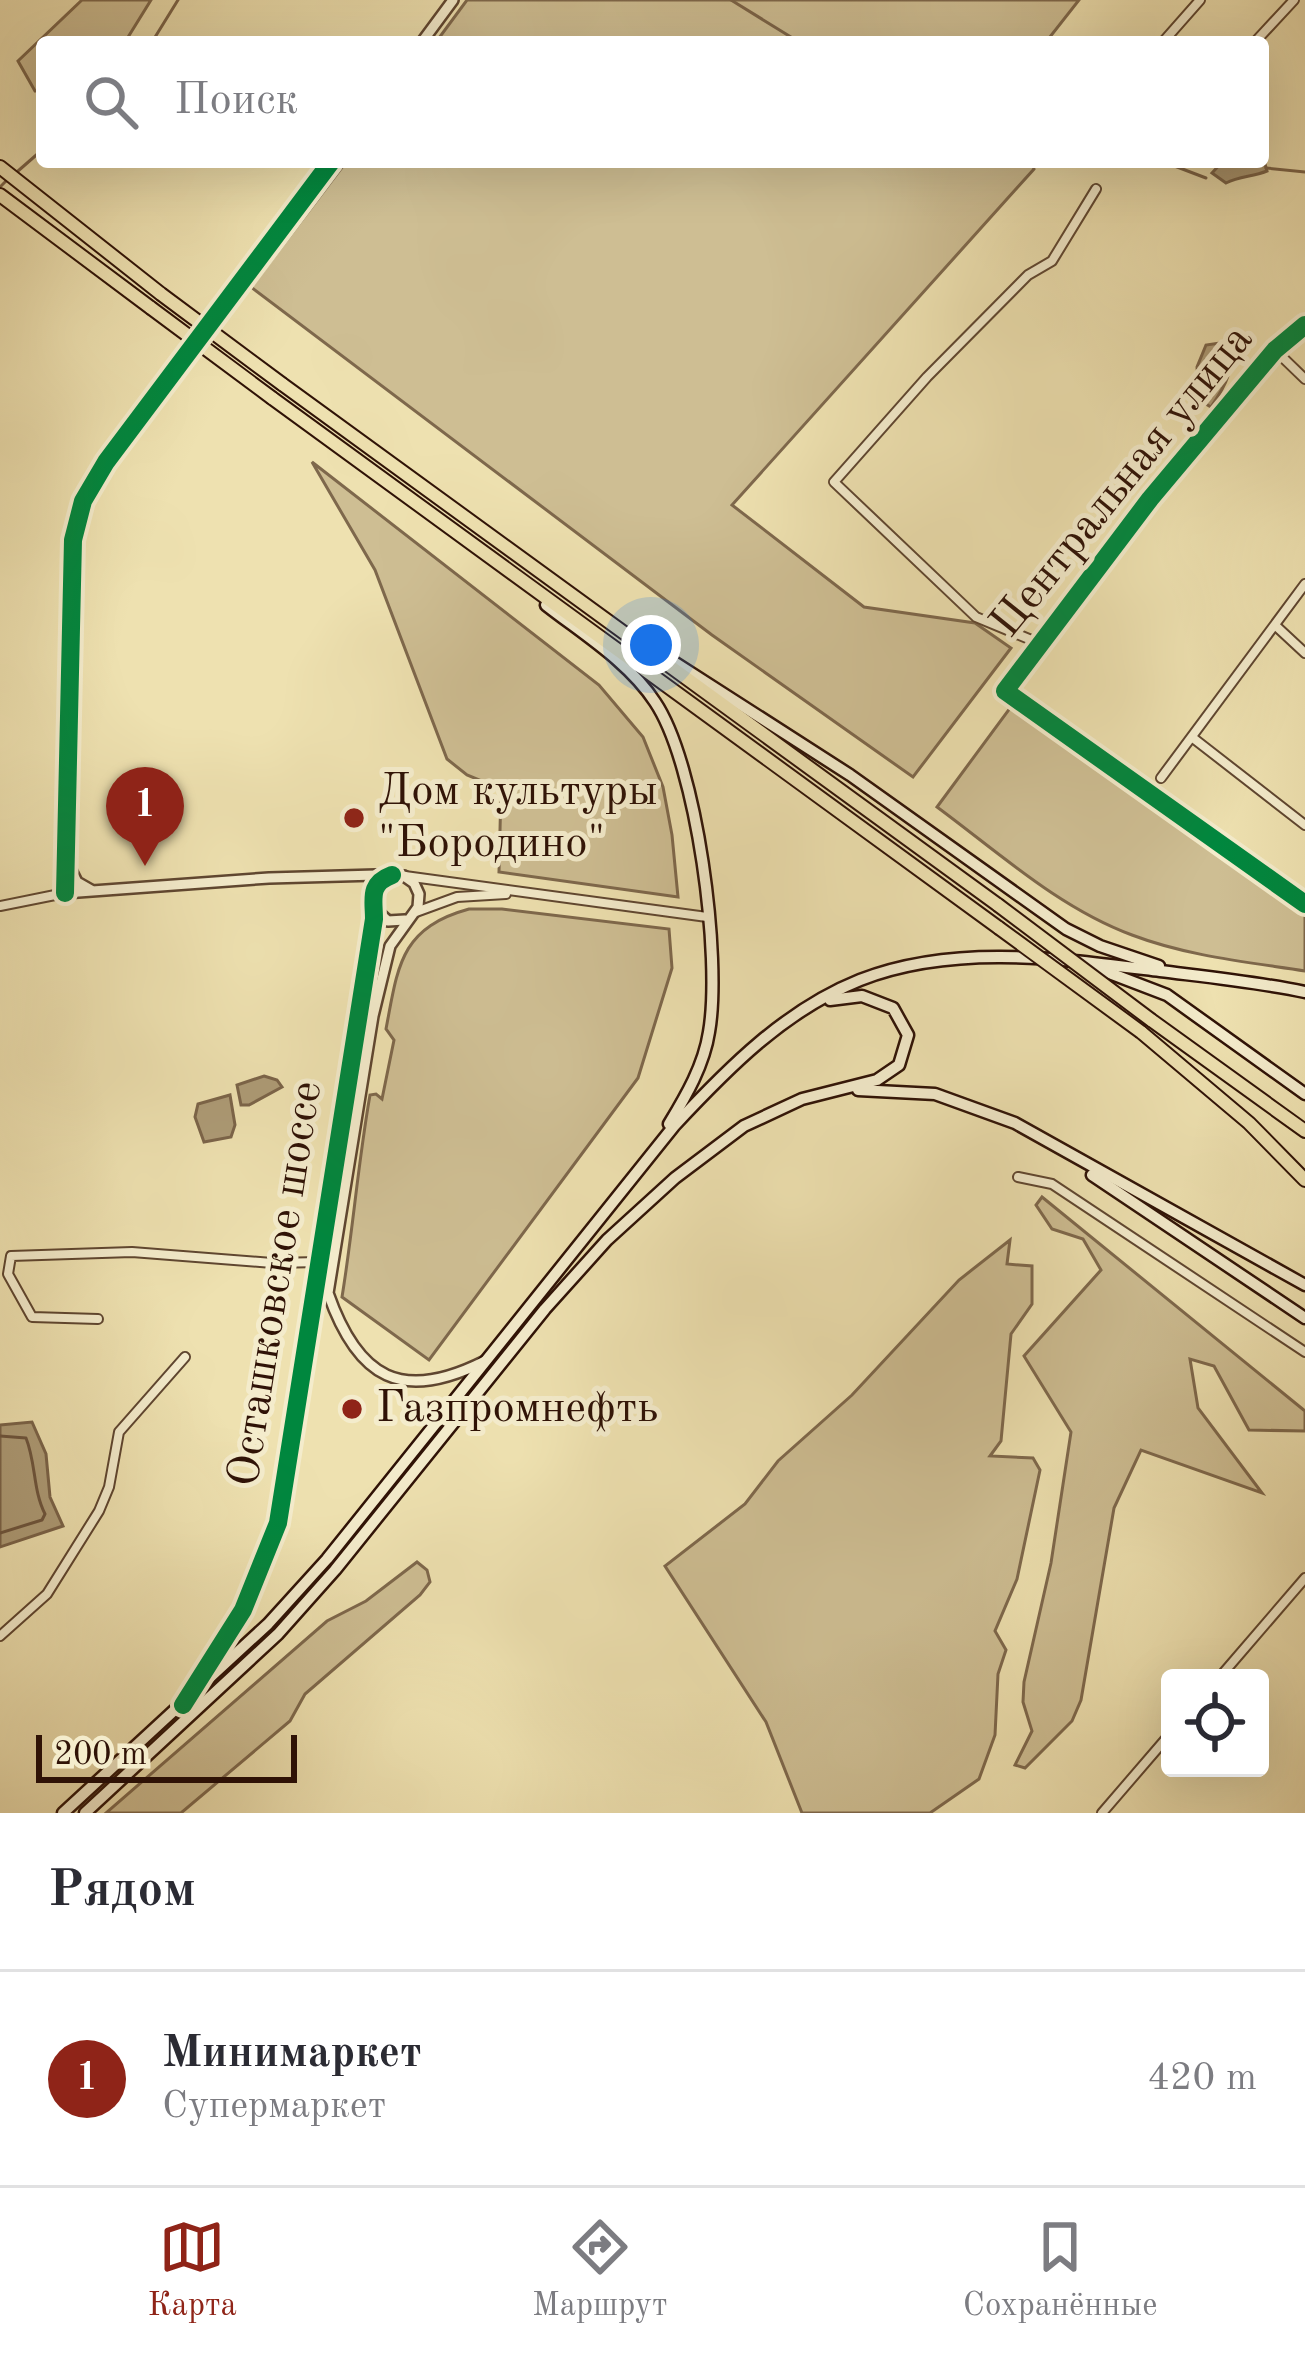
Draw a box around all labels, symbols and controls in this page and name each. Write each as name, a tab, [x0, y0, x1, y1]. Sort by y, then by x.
search box	[36, 36, 1269, 168]
icon: search	[78, 69, 144, 135]
text: Поиск	[174, 79, 298, 124]
street label: Центральная улица	[984, 317, 1262, 647]
your location	[621, 615, 681, 675]
pin: 1	[106, 767, 184, 866]
place label: Дом культуры "Бородино"	[378, 770, 658, 867]
marker: Дом культуры "Бородино"	[341, 805, 367, 831]
street label: Осташковское шоссе	[223, 1078, 331, 1490]
place label: Газпромнефть	[376, 1387, 658, 1432]
marker: Газпромнефть	[339, 1396, 365, 1422]
map controls	[1161, 1669, 1269, 1777]
button: locate	[1161, 1669, 1269, 1777]
scale bar	[36, 1729, 297, 1782]
text: 200 m	[54, 1739, 147, 1772]
text: Рядом	[48, 1866, 196, 1917]
text: Минимаркет	[162, 2032, 422, 2077]
text: 1	[76, 2059, 98, 2098]
text: 420 m	[1147, 2059, 1257, 2098]
text: Супермаркет	[162, 2087, 386, 2126]
tab: Карта	[148, 2214, 237, 2327]
tab: Маршрут	[532, 2214, 668, 2327]
tab: Сохранённые	[963, 2214, 1157, 2327]

